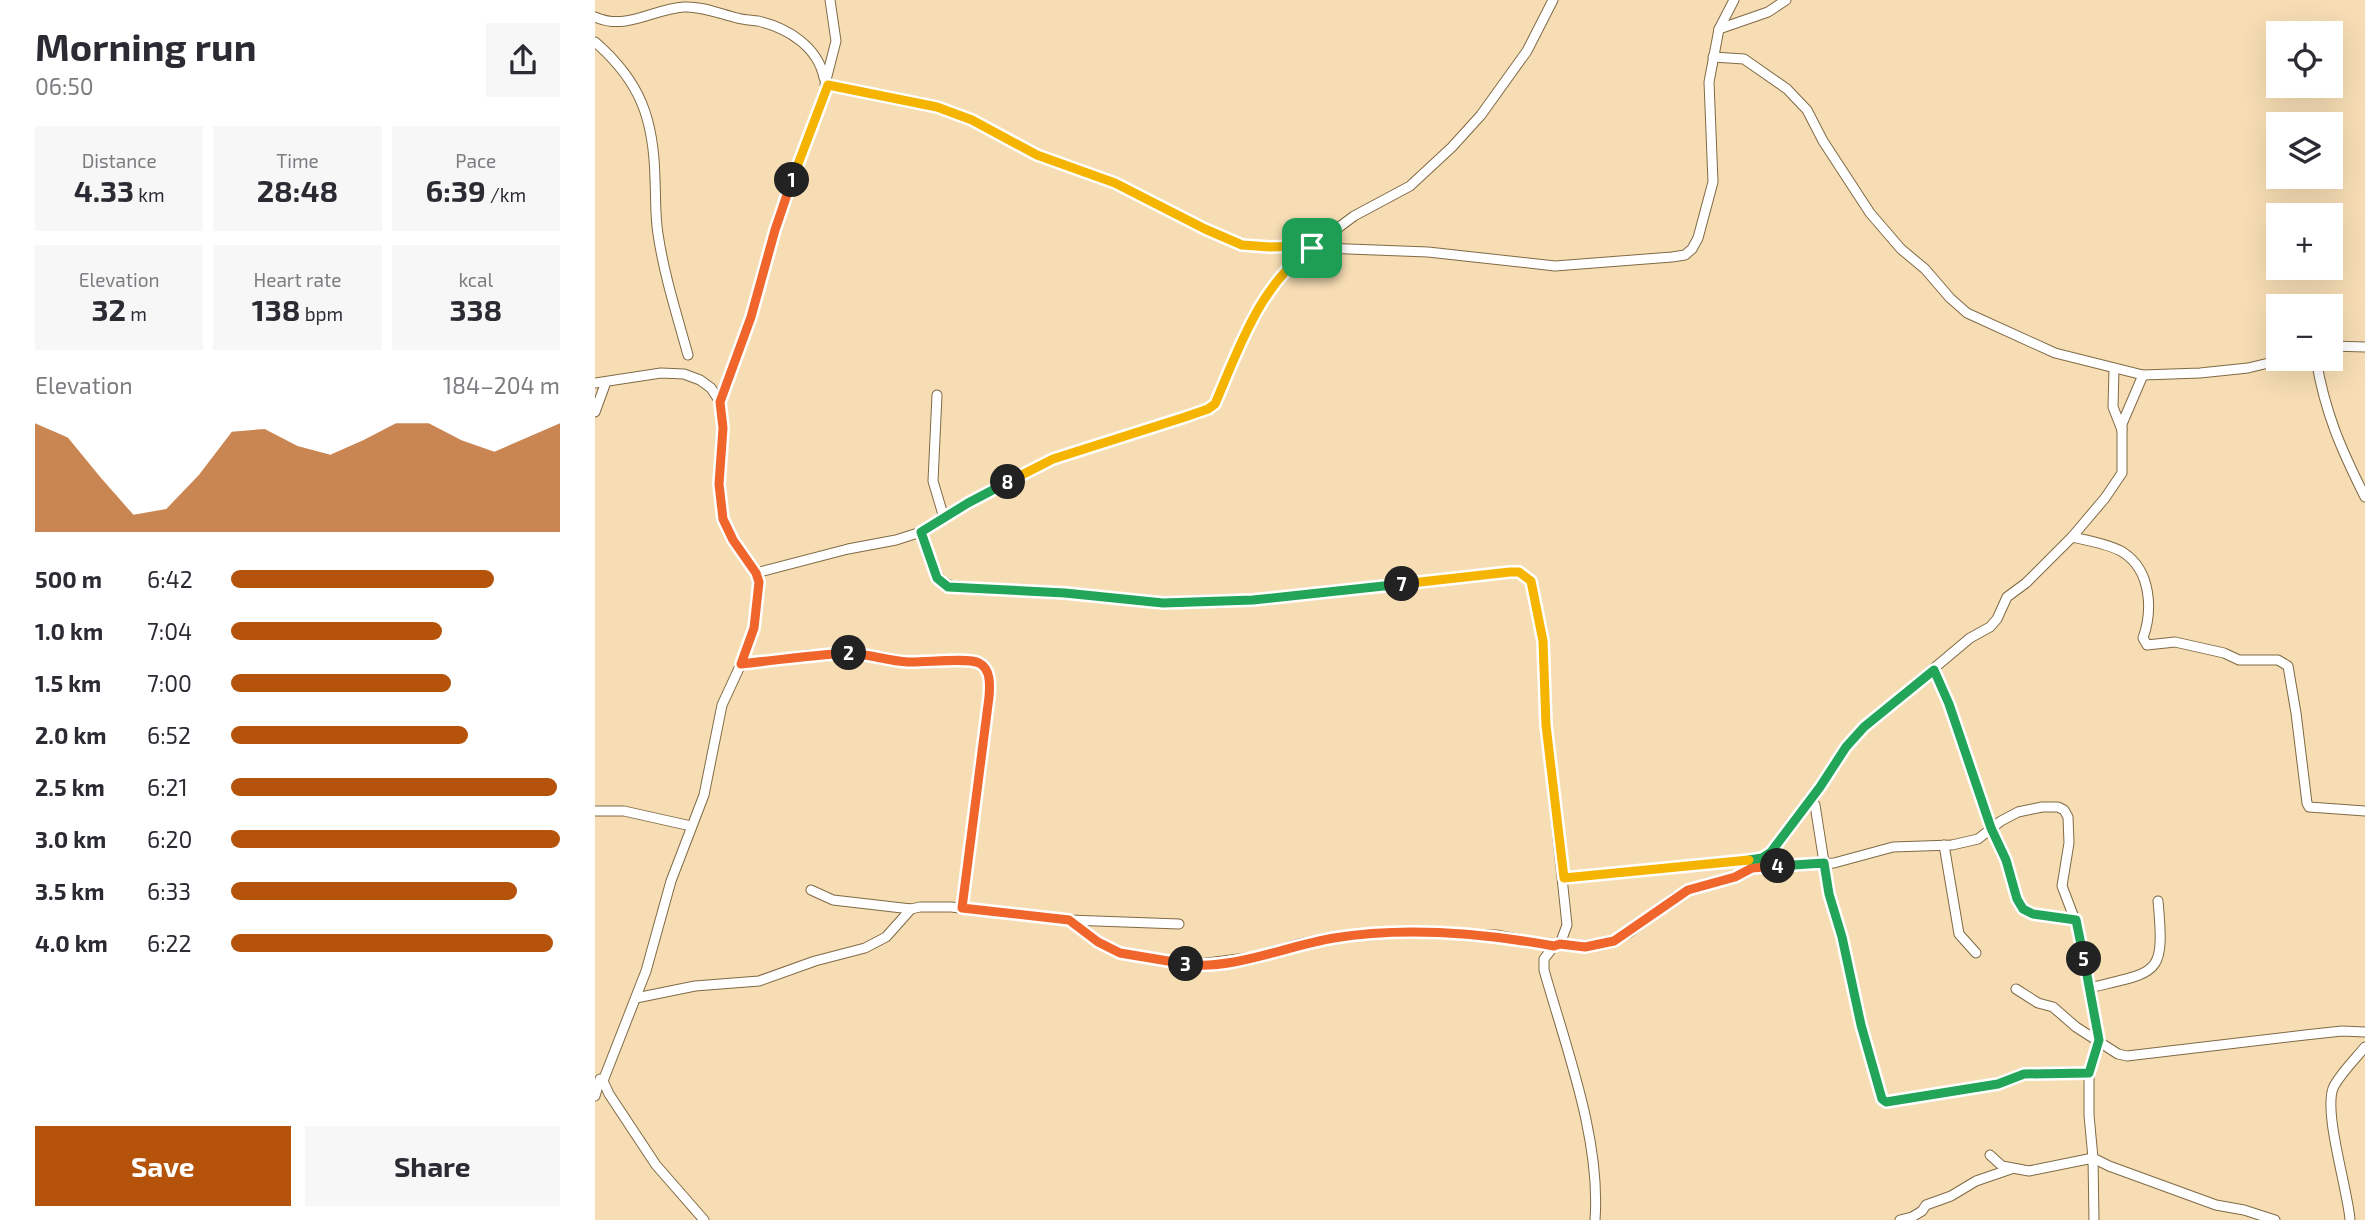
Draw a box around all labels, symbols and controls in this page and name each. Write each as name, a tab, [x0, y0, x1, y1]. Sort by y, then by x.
map controls	[2266, 21, 2343, 371]
button: locate	[2266, 21, 2343, 98]
text: Morning run	[35, 23, 256, 69]
button: share	[486, 23, 560, 97]
text: 06:50	[35, 72, 94, 100]
button: layers	[2266, 112, 2343, 189]
text: Distance	[82, 149, 157, 172]
text: Time	[276, 149, 319, 172]
text: Pace	[455, 149, 496, 172]
pin: 1	[775, 162, 809, 198]
text: 1	[787, 168, 796, 191]
text: 4.33	[74, 172, 134, 208]
text: 28:48	[257, 172, 338, 208]
text: 6:39	[426, 172, 486, 208]
text: km	[134, 183, 165, 206]
text: /km	[486, 183, 526, 206]
button: +	[2266, 203, 2343, 280]
pin	[1282, 218, 1342, 278]
icon: arrive	[1293, 229, 1331, 267]
text: Elevation	[79, 268, 159, 291]
text: Heart rate	[254, 268, 341, 291]
text: kcal	[458, 268, 493, 291]
text: 32	[91, 291, 126, 327]
text: 138	[252, 291, 300, 327]
text: 338	[449, 291, 502, 327]
button: −	[2266, 294, 2343, 371]
text: m	[126, 302, 147, 325]
text: bpm	[300, 302, 343, 325]
text: Elevation	[35, 371, 133, 399]
text: 184–204 m	[443, 371, 560, 399]
pin: 8	[991, 464, 1025, 500]
text: 8	[1002, 470, 1013, 493]
text: 500 m	[35, 565, 102, 593]
text: 6:42	[147, 565, 193, 593]
pin: 7	[1385, 566, 1419, 602]
text: 7	[1396, 572, 1407, 595]
text: 1.0 km	[35, 617, 103, 645]
text: 7:04	[147, 617, 192, 645]
pin: 2	[831, 636, 867, 670]
text: 2	[843, 641, 854, 664]
text: 1.5 km	[35, 669, 101, 697]
text: 7:00	[147, 669, 192, 697]
text: 2.0 km	[35, 721, 107, 749]
text: 6:52	[147, 721, 191, 749]
text: 2.5 km	[35, 773, 105, 801]
text: 6:21	[147, 773, 188, 801]
text: 3.0 km	[35, 825, 106, 853]
text: 6:20	[147, 825, 192, 853]
pin: 4	[1761, 848, 1795, 884]
text: 4	[1771, 854, 1784, 877]
text: 3.5 km	[35, 877, 104, 905]
text: 6:33	[147, 877, 191, 905]
text: 4.0 km	[35, 929, 108, 957]
text: 6:22	[147, 929, 191, 957]
pin: 5	[2067, 942, 2101, 976]
pin: 3	[1169, 946, 1203, 982]
text: 5	[2078, 947, 2089, 970]
text: 3	[1180, 952, 1191, 975]
button: Save	[35, 1126, 291, 1206]
button: Share	[305, 1126, 560, 1206]

